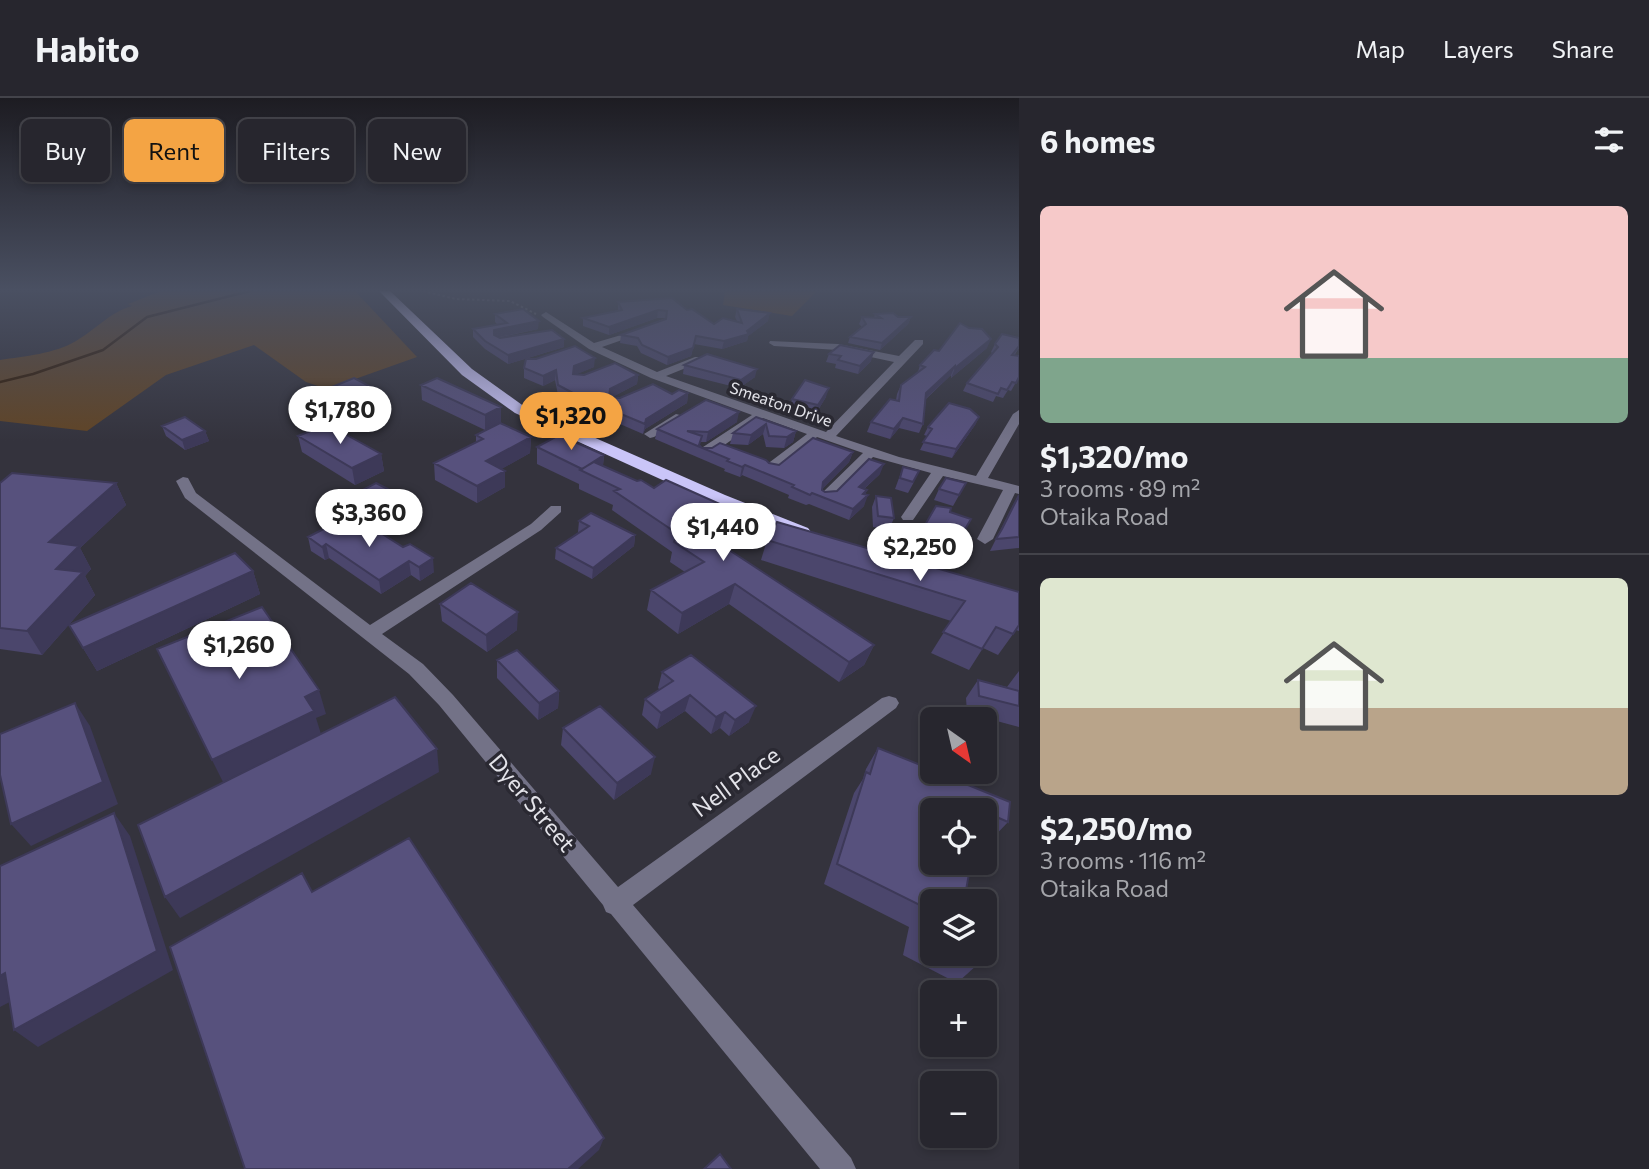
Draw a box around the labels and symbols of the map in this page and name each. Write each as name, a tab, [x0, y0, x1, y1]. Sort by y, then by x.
street label: Smeaton Drive	[727, 377, 835, 430]
pin: $1,780	[283, 386, 397, 446]
pin: $1,320	[514, 392, 628, 452]
pin: $3,360	[312, 490, 426, 549]
pin: $1,440	[666, 504, 780, 563]
pin: $2,250	[863, 524, 977, 583]
pin: $1,260	[182, 622, 296, 681]
north arrow	[920, 707, 998, 784]
street label: Nell Place	[686, 740, 785, 822]
street label: Dyer Street	[484, 748, 582, 857]

